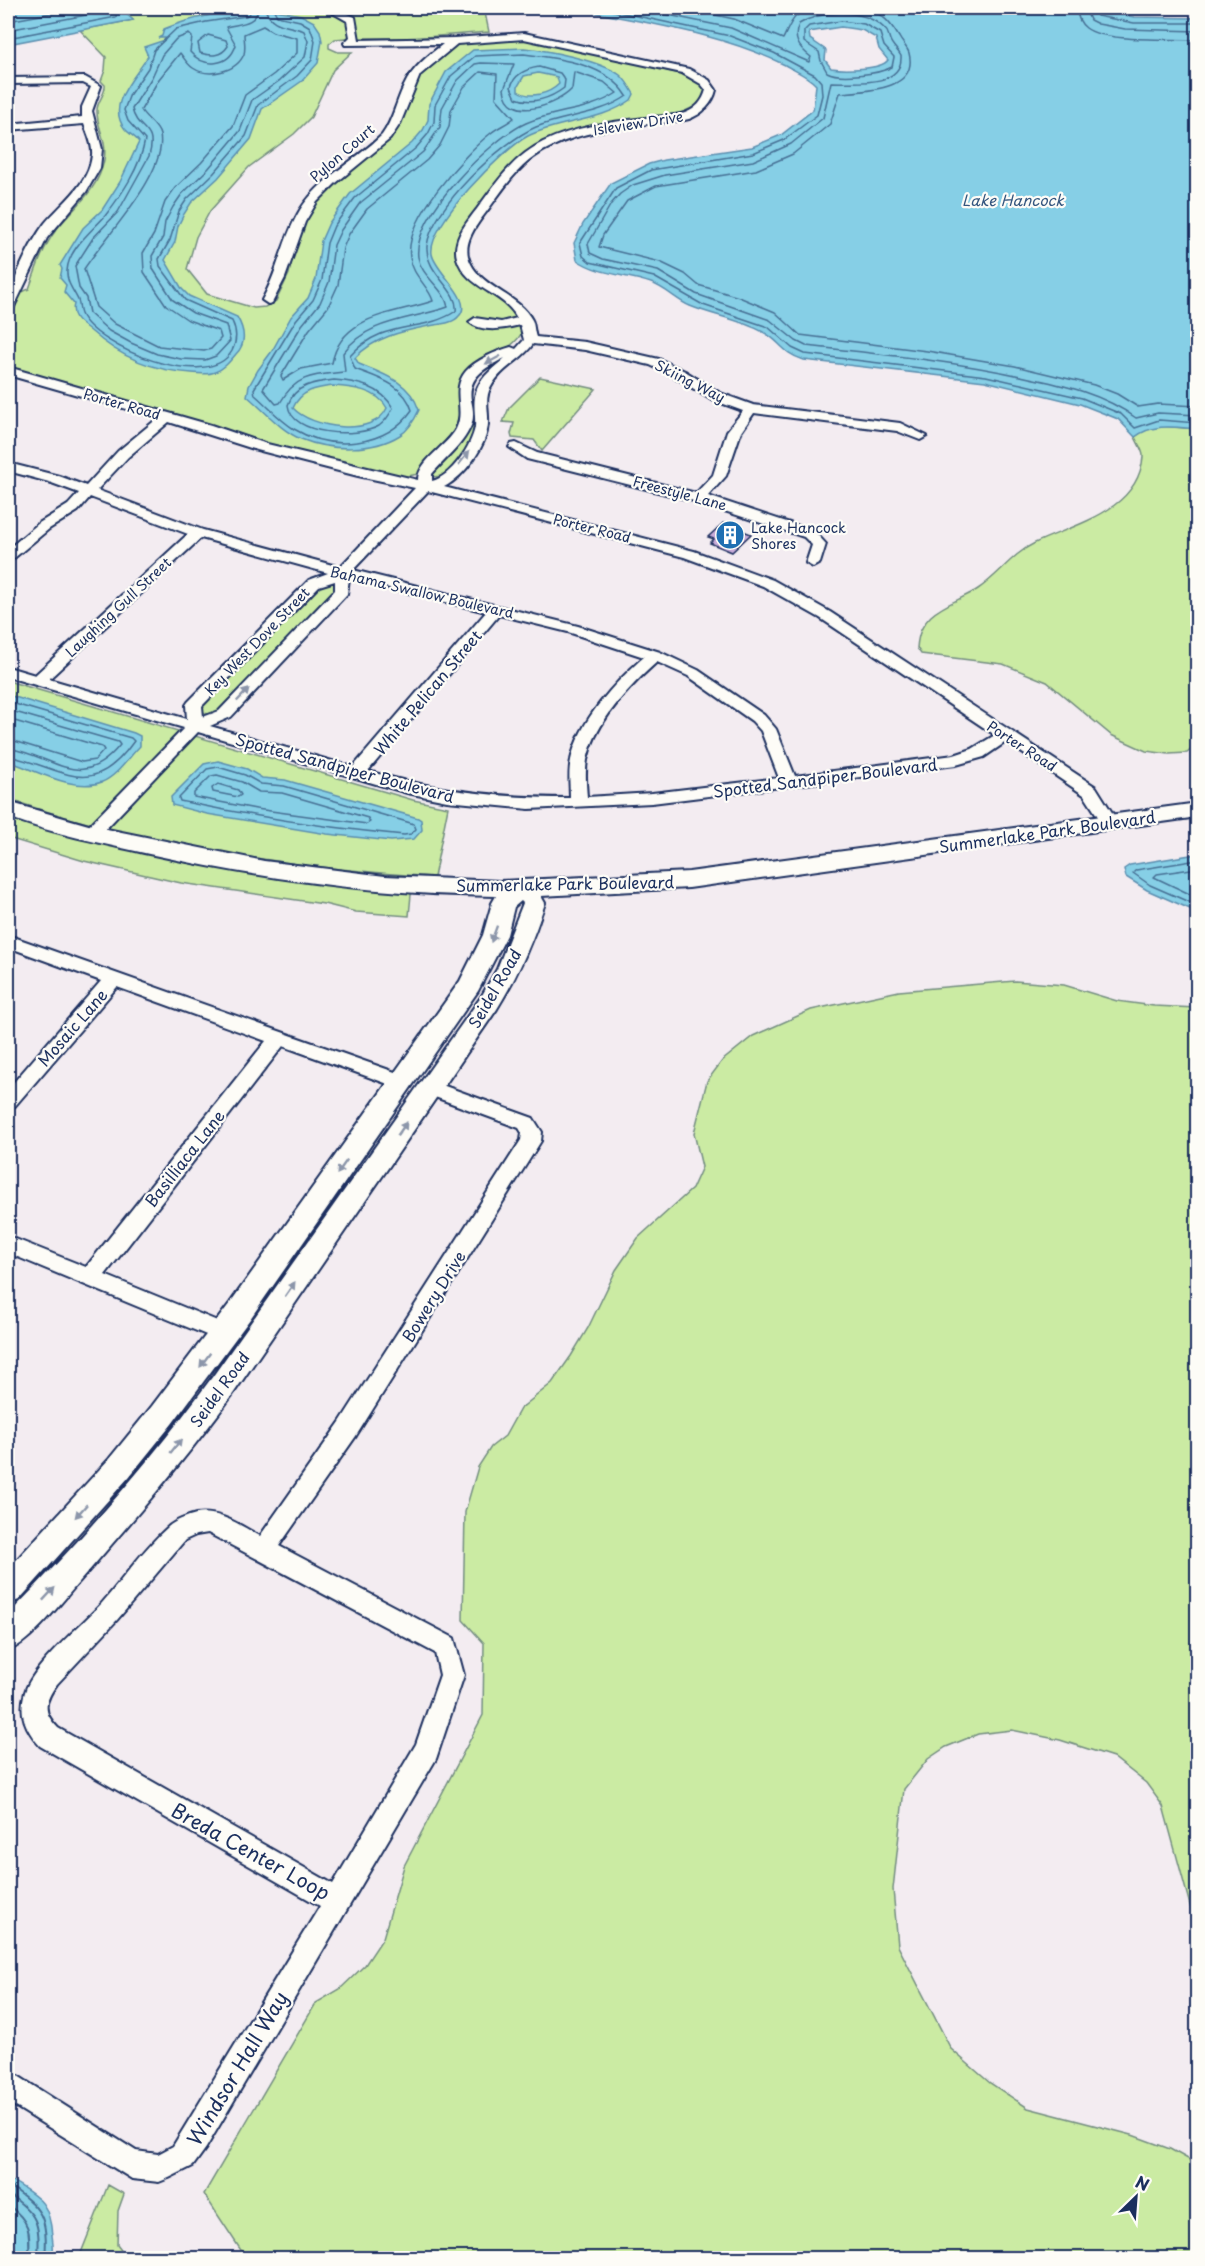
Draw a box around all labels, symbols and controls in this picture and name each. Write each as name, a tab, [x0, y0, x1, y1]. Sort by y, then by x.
street label: Isleview Drive	[591, 106, 685, 140]
street label: Pylon Court	[305, 119, 379, 187]
water label: Lake Hancock	[962, 188, 1065, 211]
street label: Skiing Way	[651, 354, 729, 408]
one-way arrow	[484, 355, 501, 365]
street label: Porter Road	[81, 383, 163, 425]
one-way arrow	[458, 450, 471, 466]
street label: Freestyle Lane	[631, 470, 729, 516]
street label: Porter Road	[551, 508, 633, 548]
place label: Lake Hancock Shores	[751, 517, 846, 554]
building icon: Lake Hancock Shores	[714, 519, 746, 551]
street label: Laughing Gull Street	[60, 552, 176, 662]
street label: Bahama Swallow Boulevard	[328, 561, 516, 623]
street label: Key West Dove Street	[200, 582, 314, 700]
street label: White Pelican Street	[367, 624, 487, 760]
one-way arrow	[236, 687, 250, 702]
street label: Porter Road	[983, 716, 1061, 776]
street label: Spotted Sandpiper Boulevard	[233, 726, 457, 808]
street label: Spotted Sandpiper Boulevard	[712, 751, 939, 803]
street label: Summerlake Park Boulevard	[937, 804, 1157, 858]
street label: Summerlake Park Boulevard	[456, 869, 675, 897]
one-way arrow	[489, 925, 499, 943]
street label: Seidel Road	[462, 944, 526, 1032]
street label: Mosaic Lane	[31, 983, 113, 1071]
street label: Basilliaca Lane	[138, 1104, 230, 1212]
one-way arrow	[396, 1121, 408, 1137]
one-way arrow	[336, 1158, 348, 1174]
street label: Bowery Drive	[395, 1246, 471, 1346]
one-way arrow	[284, 1281, 296, 1297]
street label: Seidel Road	[183, 1346, 255, 1432]
one-way arrow	[199, 1352, 211, 1367]
one-way arrow	[169, 1439, 182, 1454]
one-way arrow	[75, 1503, 88, 1518]
one-way arrow	[41, 1587, 55, 1601]
street label: Breda Center Loop	[166, 1795, 336, 1907]
street label: Windsor Hall Way	[179, 1985, 295, 2151]
north arrow	[1106, 2167, 1166, 2227]
text: N	[1132, 2169, 1154, 2196]

